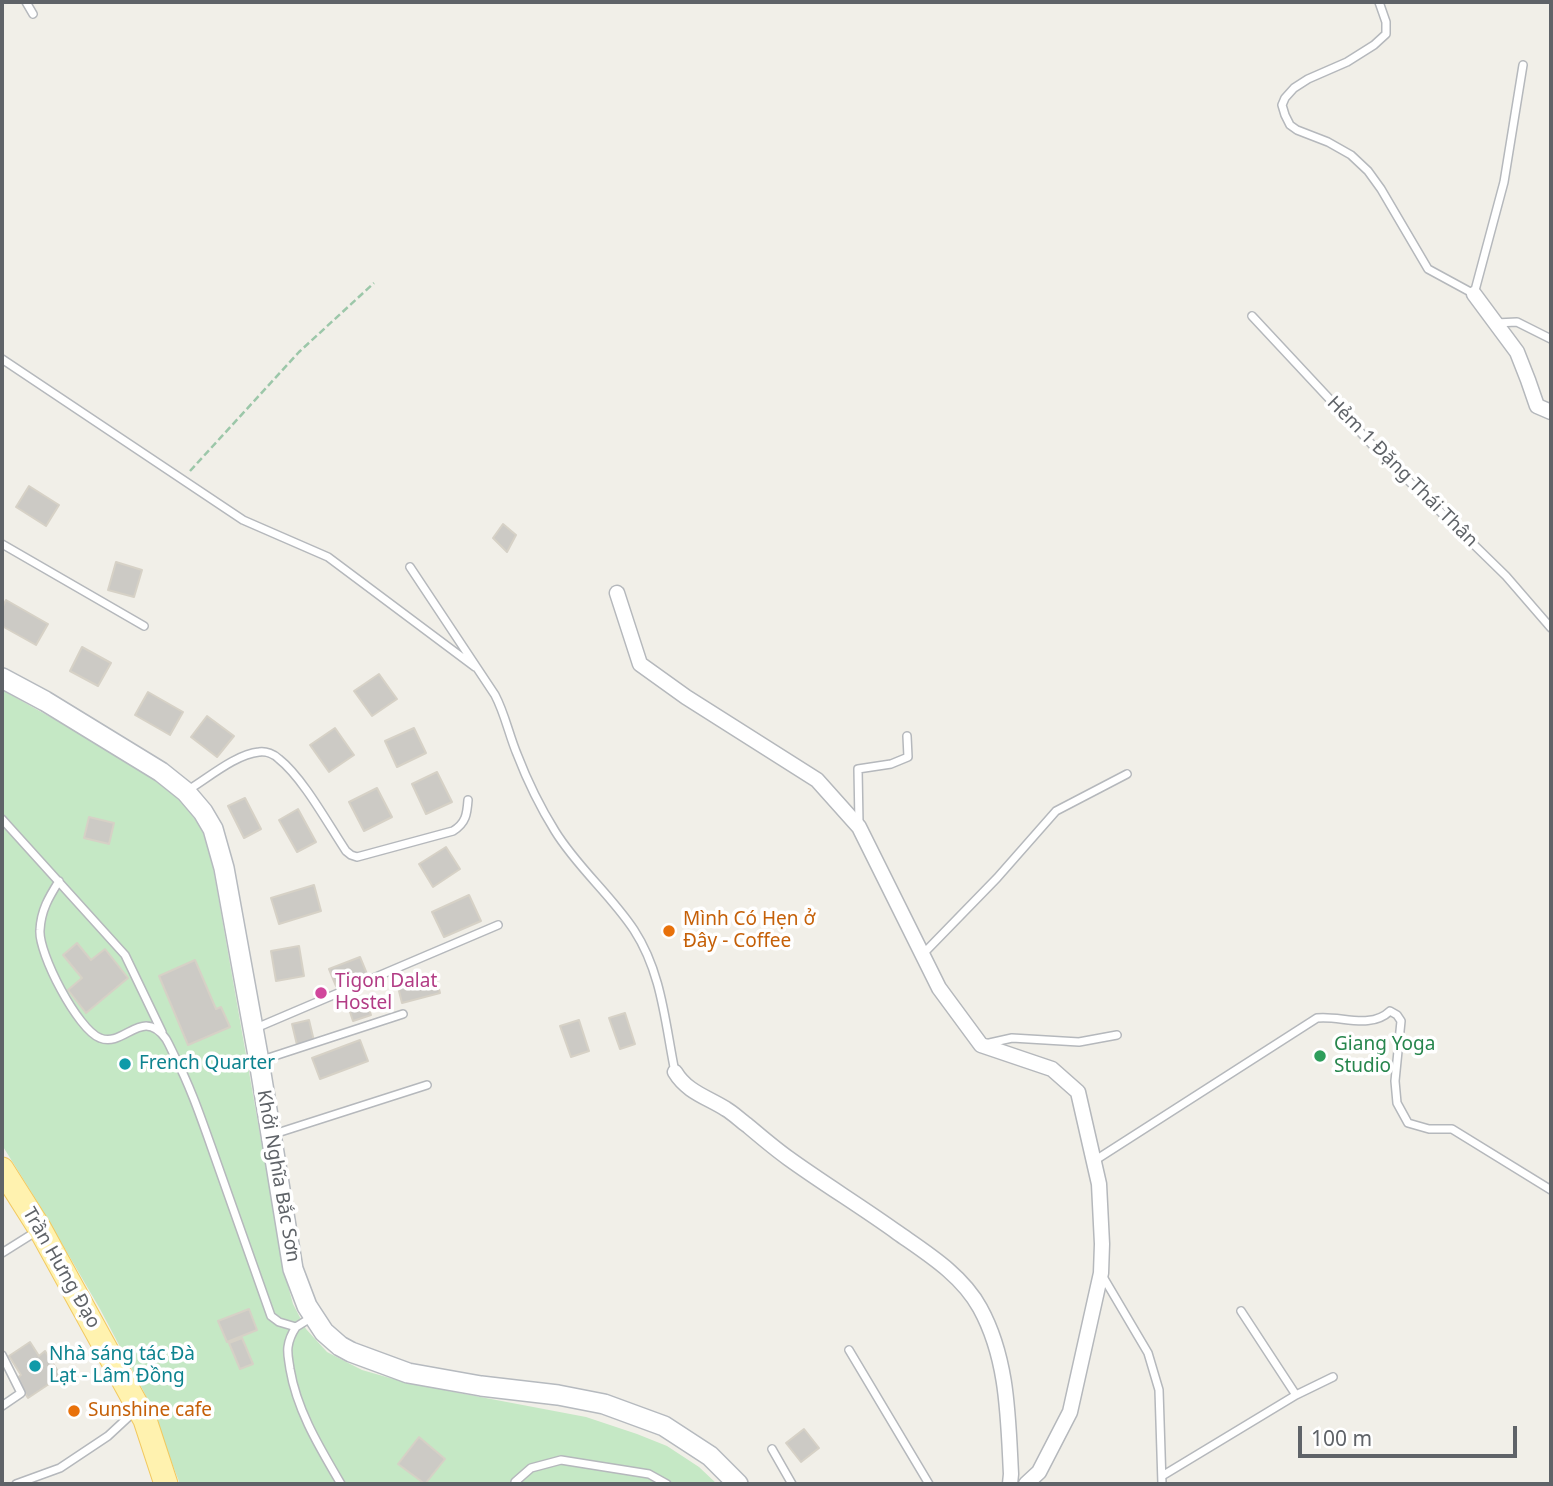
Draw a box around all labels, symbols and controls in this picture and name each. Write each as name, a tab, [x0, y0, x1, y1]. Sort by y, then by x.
street label: Hẻm 1 Đặng Thái Thân	[1322, 392, 1482, 552]
place label: Mình Có Hẹn ở Đây - Coffee	[683, 909, 815, 953]
marker: Mình Có Hẹn ở Đây - Coffee	[661, 923, 677, 939]
place label: Tigon Dalat Hostel	[335, 971, 437, 1015]
marker: Tigon Dalat Hostel	[313, 985, 329, 1001]
place label: Giang Yoga Studio	[1334, 1034, 1435, 1078]
marker: Giang Yoga Studio	[1312, 1048, 1328, 1064]
place label: French Quarter	[139, 1053, 275, 1075]
marker: French Quarter	[117, 1056, 133, 1072]
street label: Khởi Nghĩa Bắc Sơn	[252, 1088, 304, 1264]
street label: Trần Hưng Đạo	[17, 1204, 105, 1332]
place label: Nhà sáng tác Đà Lạt - Lâm Đồng	[49, 1344, 195, 1388]
marker: Nhà sáng tác Đà Lạt - Lâm Đồng	[27, 1358, 43, 1374]
place label: Sunshine cafe	[88, 1400, 212, 1422]
marker: Sunshine cafe	[66, 1403, 82, 1419]
scale bar	[1301, 1412, 1520, 1456]
text: 100 m	[1311, 1424, 1372, 1452]

